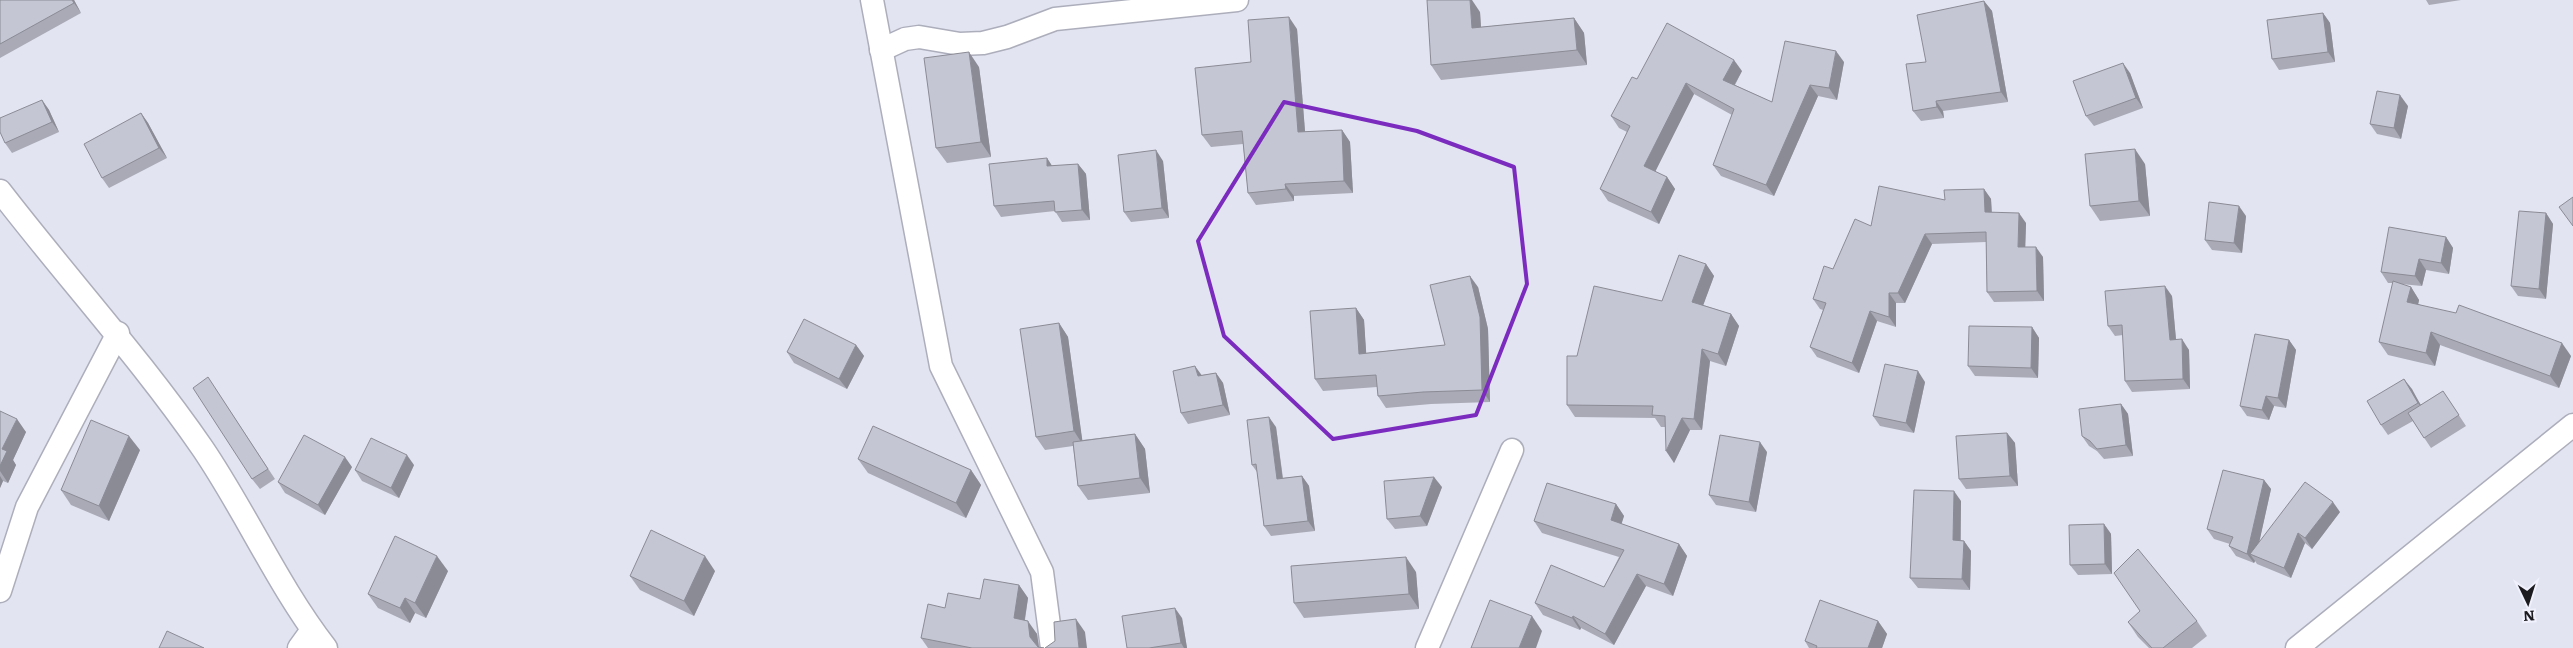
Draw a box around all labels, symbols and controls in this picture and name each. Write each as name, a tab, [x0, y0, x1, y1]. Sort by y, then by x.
north arrow	[2503, 578, 2553, 628]
text: N	[2522, 607, 2536, 627]

